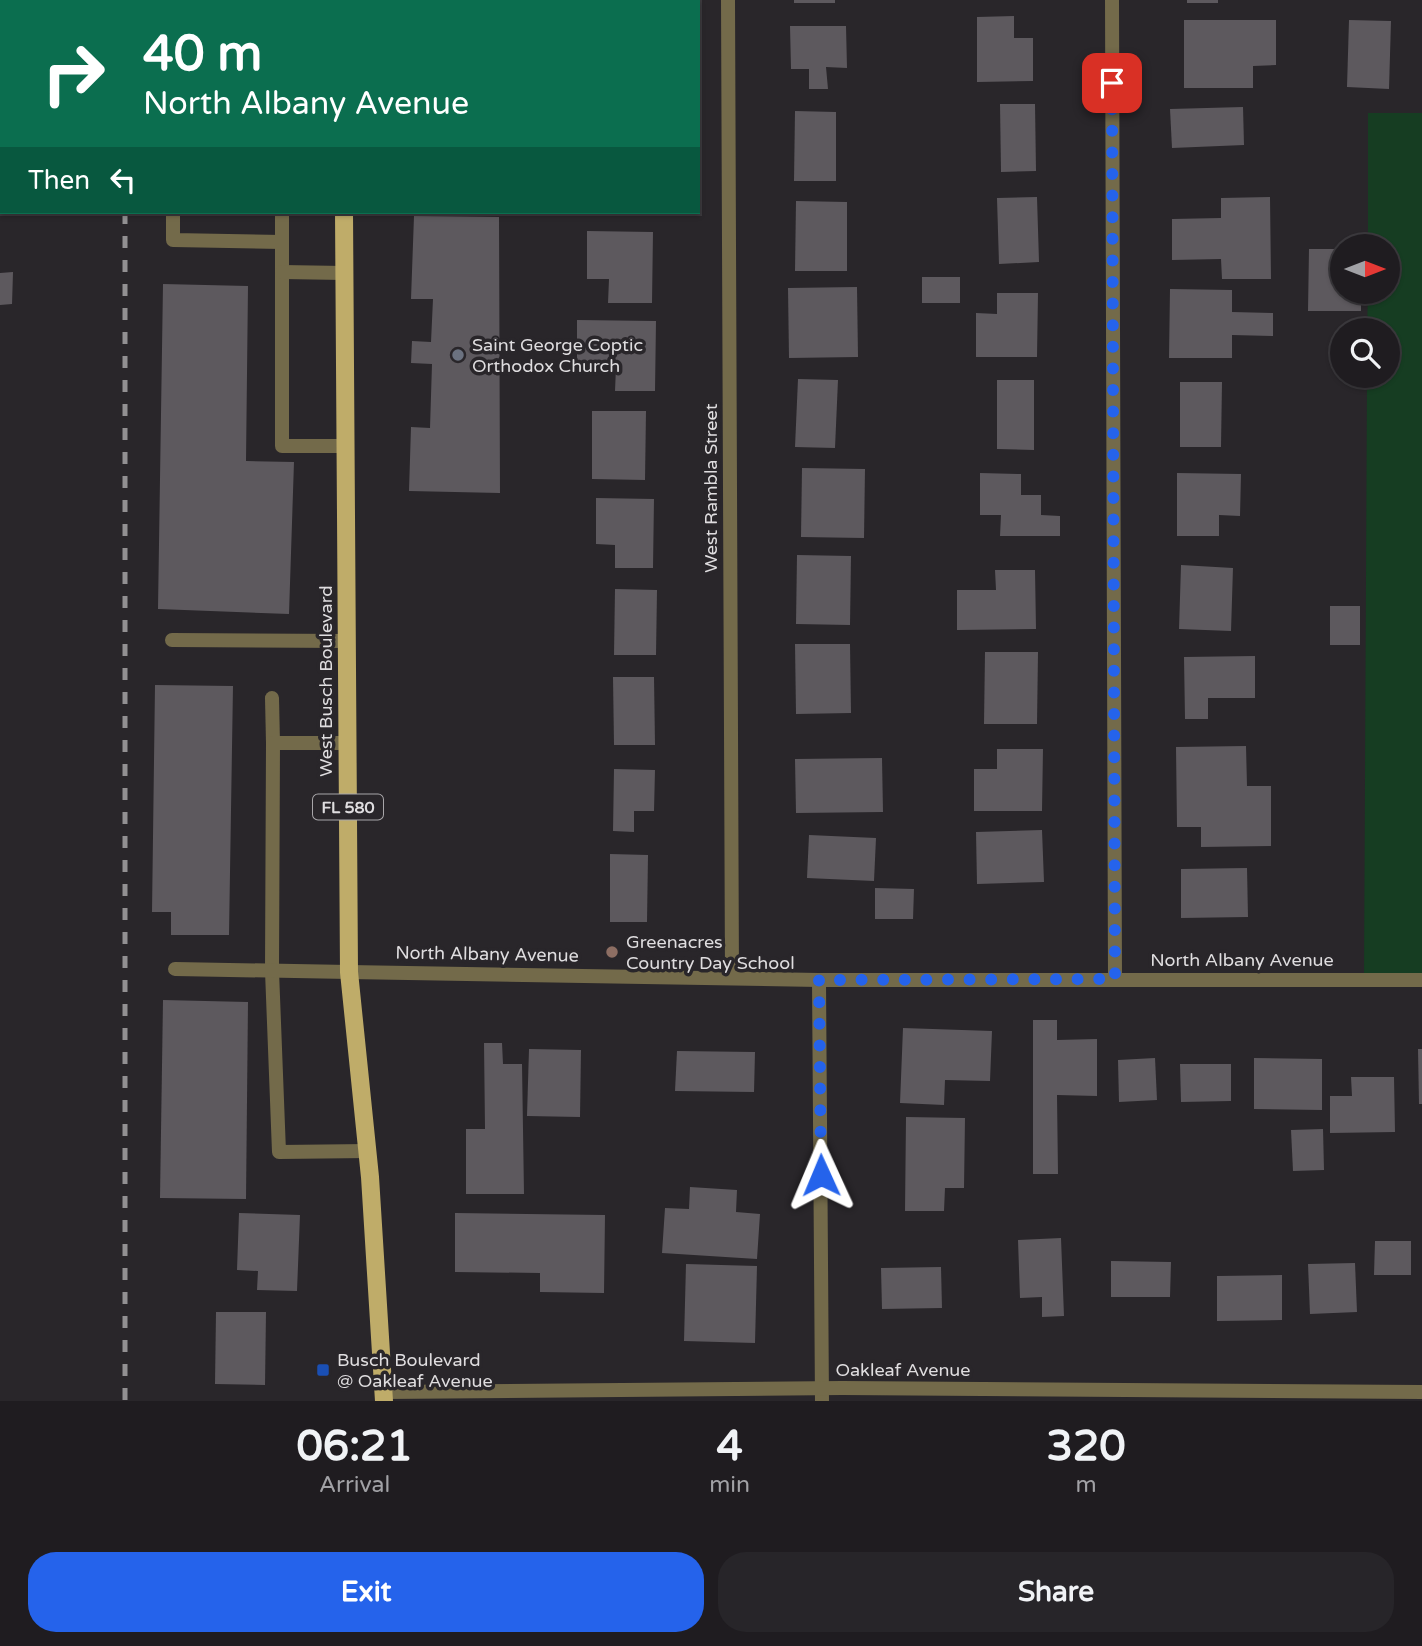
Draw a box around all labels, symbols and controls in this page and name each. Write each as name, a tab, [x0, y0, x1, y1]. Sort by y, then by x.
text: 40 m	[143, 25, 262, 84]
icon: right	[28, 28, 119, 119]
pin	[1082, 53, 1142, 113]
icon: arrive	[1093, 64, 1131, 102]
text: North Albany Avenue	[143, 85, 469, 123]
icon: left	[104, 161, 142, 199]
text: Then	[28, 165, 90, 196]
north arrow	[1330, 234, 1400, 304]
map controls	[1330, 234, 1400, 388]
button: search	[1330, 318, 1400, 388]
place label: Saint George Coptic Orthodox Church	[472, 334, 643, 377]
marker: Saint George Coptic Orthodox Church	[450, 347, 466, 363]
street label: West Rambla Street	[700, 403, 722, 573]
street label: West Busch Boulevard	[315, 585, 337, 777]
road number: FL 580	[313, 794, 383, 820]
place label: Greenacres Country Day School	[626, 931, 795, 974]
street label: North Albany Avenue	[395, 941, 579, 967]
marker: Greenacres Country Day School	[604, 944, 620, 960]
street label: North Albany Avenue	[1150, 949, 1334, 971]
position arrow	[784, 1138, 858, 1212]
place label: Busch Boulevard @ Oakleaf Avenue	[337, 1349, 493, 1392]
street label: Oakleaf Avenue	[836, 1359, 970, 1381]
marker: Busch Boulevard @ Oakleaf Avenue	[315, 1362, 331, 1378]
text: 06:21	[296, 1421, 413, 1472]
text: 4	[716, 1421, 743, 1472]
text: 320	[1046, 1421, 1126, 1472]
text: Arrival	[319, 1471, 390, 1499]
text: min	[709, 1471, 750, 1499]
text: m	[1075, 1471, 1097, 1499]
button: Exit	[28, 1552, 704, 1632]
button: Share	[718, 1552, 1394, 1632]

